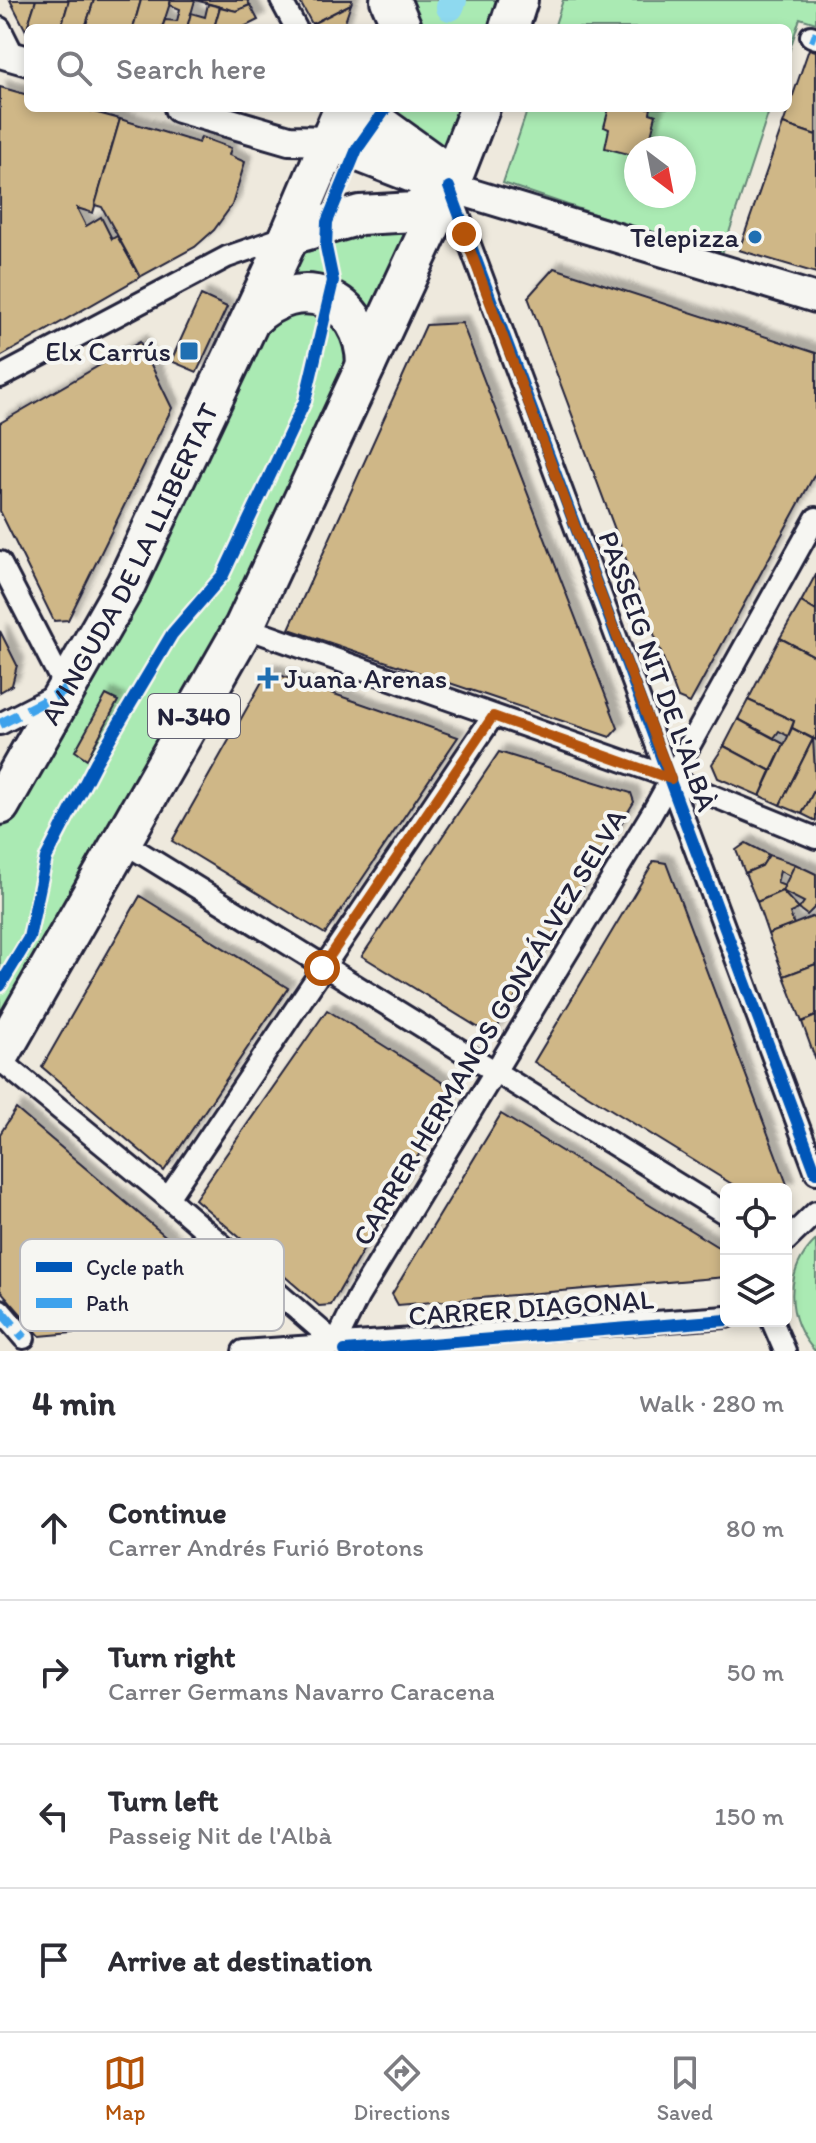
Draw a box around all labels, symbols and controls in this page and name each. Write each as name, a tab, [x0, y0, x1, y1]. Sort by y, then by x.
search box	[24, 24, 792, 112]
icon: search	[52, 46, 96, 90]
text: Search here	[116, 50, 266, 87]
north arrow	[624, 136, 696, 208]
route end	[446, 216, 482, 252]
place label: Telepizza	[630, 220, 739, 254]
marker: Telepizza	[746, 228, 764, 246]
place label: Elx Carrús	[45, 334, 171, 368]
marker: Elx Carrús	[178, 340, 200, 362]
street label: AVINGUDA DE LA LLIBERTAT	[33, 397, 226, 731]
street label: PASSEIG NIT DE L'ALBÀ	[591, 526, 725, 816]
place label: Juana Arenas	[284, 661, 447, 695]
marker: Juana Arenas	[259, 669, 277, 687]
road number: N-340	[148, 694, 240, 738]
street label: CARRER HERMANOS GONZÁLVEZ SELVA	[345, 803, 633, 1251]
route start	[304, 950, 340, 986]
map controls	[720, 1183, 792, 1327]
button: locate	[720, 1183, 792, 1255]
legend	[20, 1239, 284, 1331]
text: Cycle path	[86, 1254, 185, 1281]
button: layers	[720, 1255, 792, 1327]
street label: CARRER DIAGONAL	[407, 1281, 655, 1333]
text: Path	[86, 1290, 129, 1317]
text: 4 min	[32, 1383, 116, 1424]
text: Walk · 280 m	[639, 1387, 784, 1419]
text: Continue	[108, 1494, 227, 1531]
icon: ahead	[32, 1506, 76, 1550]
text: 80 m	[726, 1512, 784, 1544]
text: Carrer Andrés Furió Brotons	[108, 1531, 424, 1563]
text: Turn right	[108, 1638, 236, 1675]
icon: right	[32, 1650, 76, 1694]
text: 50 m	[727, 1656, 784, 1688]
text: Carrer Germans Navarro Caracena	[108, 1675, 495, 1707]
text: Turn left	[108, 1782, 219, 1819]
icon: left	[32, 1794, 76, 1838]
text: 150 m	[715, 1800, 784, 1832]
text: Passeig Nit de l'Albà	[108, 1819, 332, 1851]
icon: arrive	[32, 1938, 76, 1982]
text: Arrive at destination	[108, 1942, 372, 1979]
tab: Map	[103, 2051, 147, 2126]
tab: Directions	[354, 2051, 450, 2126]
tab: Saved	[657, 2051, 713, 2126]

